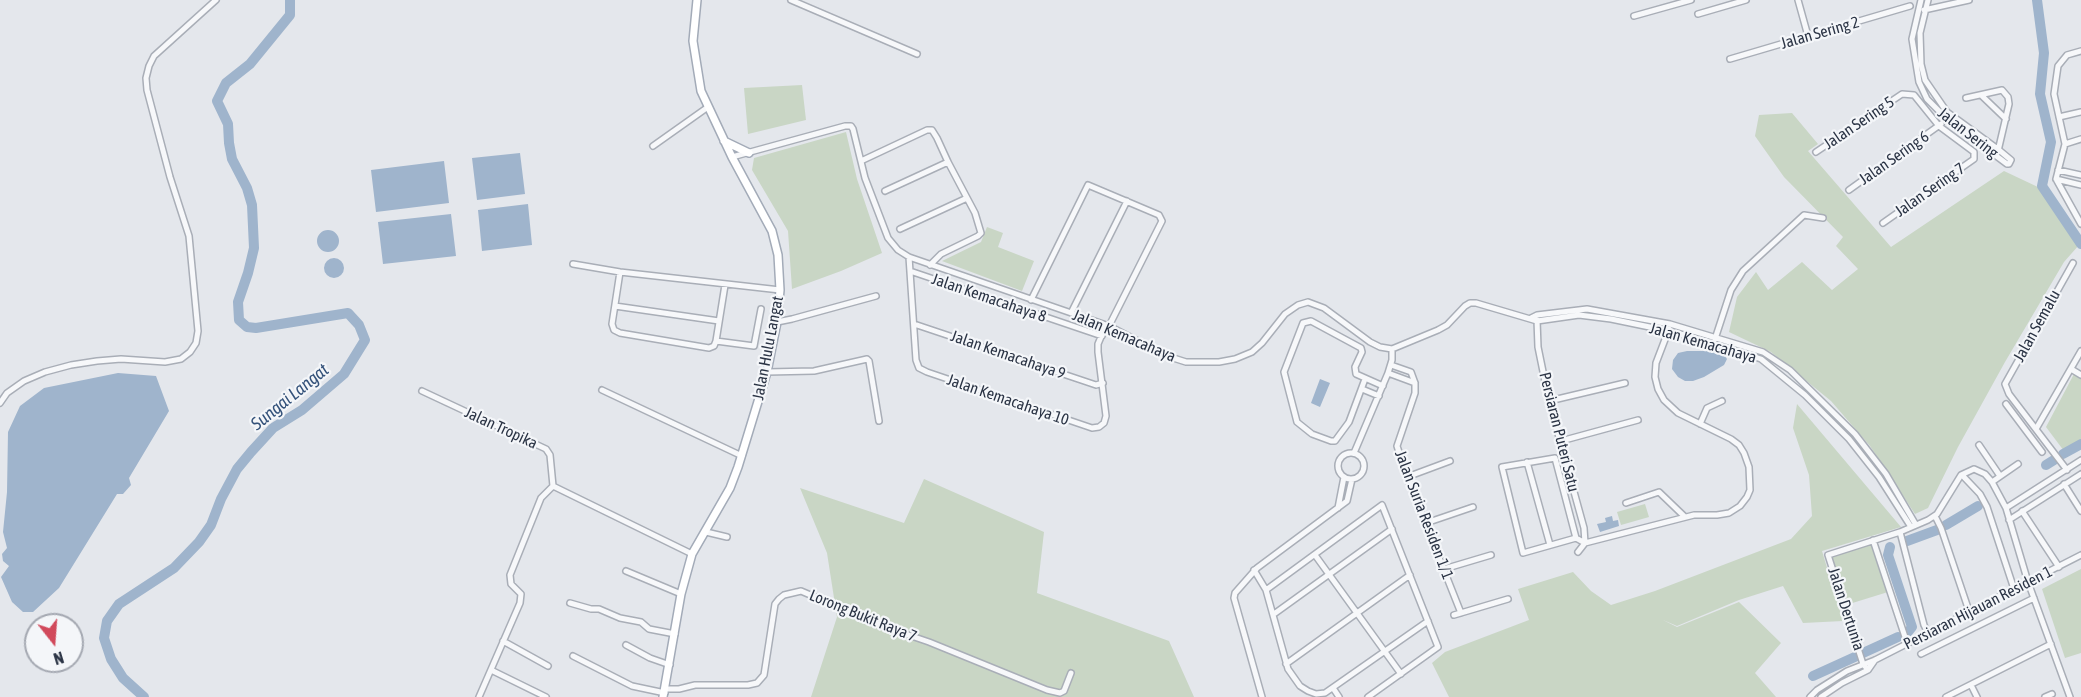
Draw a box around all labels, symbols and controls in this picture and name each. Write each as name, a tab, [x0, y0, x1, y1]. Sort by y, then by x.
street label: Jalan Sering 2	[1778, 13, 1862, 53]
street label: Jalan Sering 5	[1820, 92, 1898, 154]
street label: Jalan Sering	[1934, 104, 2002, 162]
street label: Jalan Sering 6	[1855, 127, 1933, 189]
street label: Jalan Sering 7	[1891, 159, 1969, 221]
street label: Jalan Kemacahaya 8	[929, 269, 1049, 327]
street label: Jalan Semalu	[2009, 287, 2065, 365]
street label: Jalan Hulu Langat	[749, 294, 787, 402]
street label: Jalan Kemacahaya	[1069, 306, 1179, 366]
street label: Jalan Kemacahaya	[1647, 319, 1759, 367]
street label: Jalan Kemacahaya 9	[948, 326, 1068, 384]
water label: Sungai Langat	[247, 359, 333, 435]
street label: Jalan Kemacahaya 10	[945, 370, 1071, 430]
street label: Persiaran Puteri Satu	[1535, 370, 1583, 494]
street label: Jalan Tropika	[461, 403, 541, 453]
street label: Jalan Suria Residen 1/1	[1391, 448, 1457, 582]
street label: Persiaran Hijauan Residen 1	[1900, 562, 2056, 654]
street label: Jalan Dertunia	[1824, 565, 1868, 653]
street label: Lorong Bukit Raya 7	[806, 586, 920, 646]
north arrow	[24, 613, 84, 673]
text: N	[52, 648, 66, 668]

